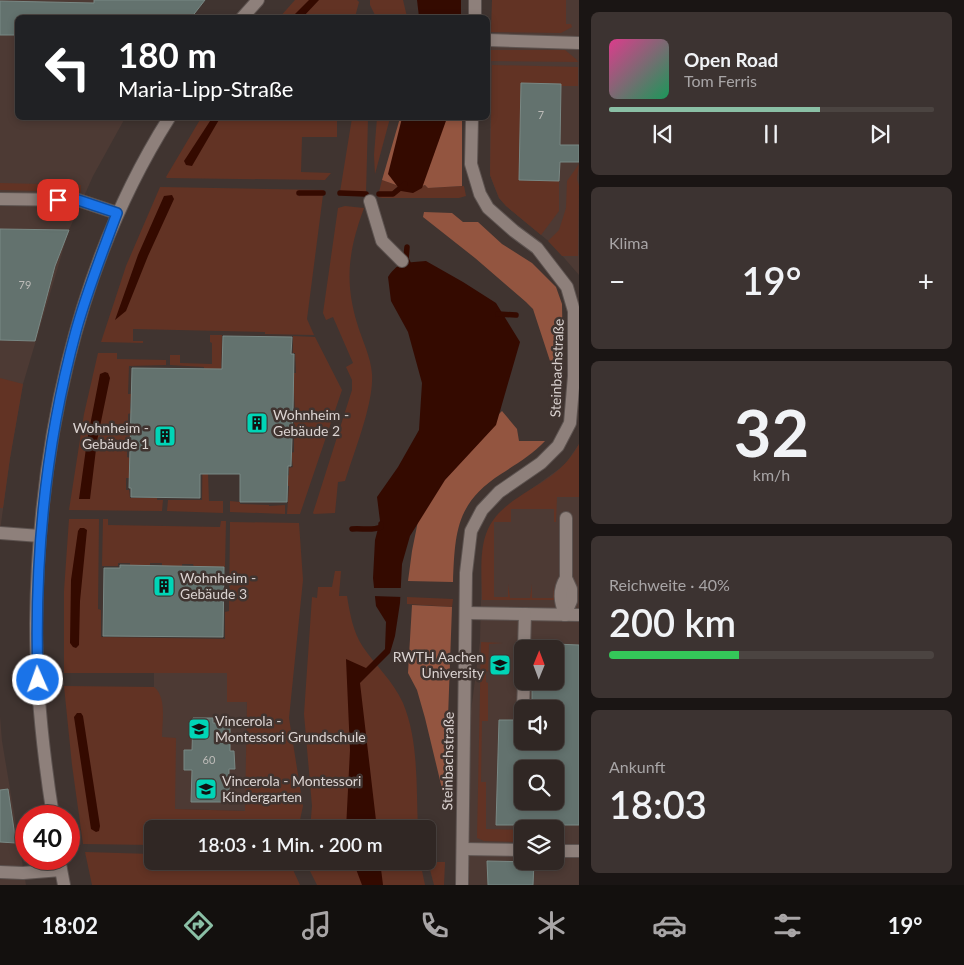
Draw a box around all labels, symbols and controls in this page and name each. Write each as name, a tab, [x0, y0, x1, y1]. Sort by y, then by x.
text: 180 m	[118, 33, 217, 75]
icon: left	[35, 35, 100, 100]
text: Open Road	[684, 48, 778, 71]
text: Tom Ferris	[684, 71, 757, 90]
text: Maria-Lipp-Straße	[118, 75, 293, 102]
house number: 7	[538, 108, 544, 121]
icon: previous	[649, 120, 677, 148]
icon: pause	[757, 120, 785, 148]
icon: next	[866, 120, 894, 148]
pin	[37, 179, 79, 221]
icon: arrive	[44, 186, 72, 214]
text: Klima	[609, 233, 648, 252]
text: 19°	[742, 257, 801, 303]
text: −	[609, 264, 625, 298]
text: +	[918, 264, 934, 298]
house number: 79	[19, 278, 31, 291]
street label: Steinbachstraße	[546, 318, 567, 418]
text: 32	[734, 393, 809, 471]
place label: Wohnheim - Gebäude 2	[273, 406, 349, 439]
building icon: Wohnheim - Gebäude 2	[245, 411, 269, 435]
place label: Wohnheim - Gebäude 1	[73, 419, 149, 452]
building icon: Wohnheim - Gebäude 1	[153, 424, 177, 448]
text: km/h	[753, 465, 790, 484]
place label: Wohnheim - Gebäude 3	[180, 569, 256, 602]
building icon: Wohnheim - Gebäude 3	[152, 574, 176, 598]
text: Reichweite · 40%	[609, 575, 730, 594]
text: 200 km	[609, 599, 736, 645]
north arrow	[514, 640, 564, 690]
map controls	[514, 640, 564, 870]
place label: RWTH Aachen University	[393, 648, 485, 681]
position arrow	[11, 653, 63, 705]
school or university icon: RWTH Aachen University	[488, 653, 512, 677]
button: sound	[514, 700, 564, 750]
place label: Vincerola - Montessori Grundschule	[215, 712, 366, 745]
street label: Steinbachstraße	[438, 712, 457, 810]
school or university icon: Vincerola - Montessori Grundschule	[187, 717, 211, 741]
house number: 60	[203, 753, 216, 766]
text: Ankunft	[609, 757, 666, 776]
button: search	[514, 760, 564, 810]
place label: Vincerola - Montessori Kindergarten	[222, 772, 361, 805]
school or university icon: Vincerola - Montessori Kindergarten	[194, 777, 218, 801]
text: 18:03	[609, 781, 707, 827]
speed limit sign: 40	[15, 805, 80, 870]
button: layers	[514, 820, 564, 870]
text: 18:03 · 1 Min. · 200 m	[198, 833, 382, 856]
icon: directions	[181, 908, 216, 943]
icon: music	[299, 908, 334, 943]
icon: phone	[417, 908, 452, 943]
icon: climate	[534, 908, 569, 943]
icon: car	[652, 908, 687, 943]
icon: filters	[770, 908, 805, 943]
text: 18:02	[41, 912, 98, 939]
text: 19°	[888, 912, 922, 939]

